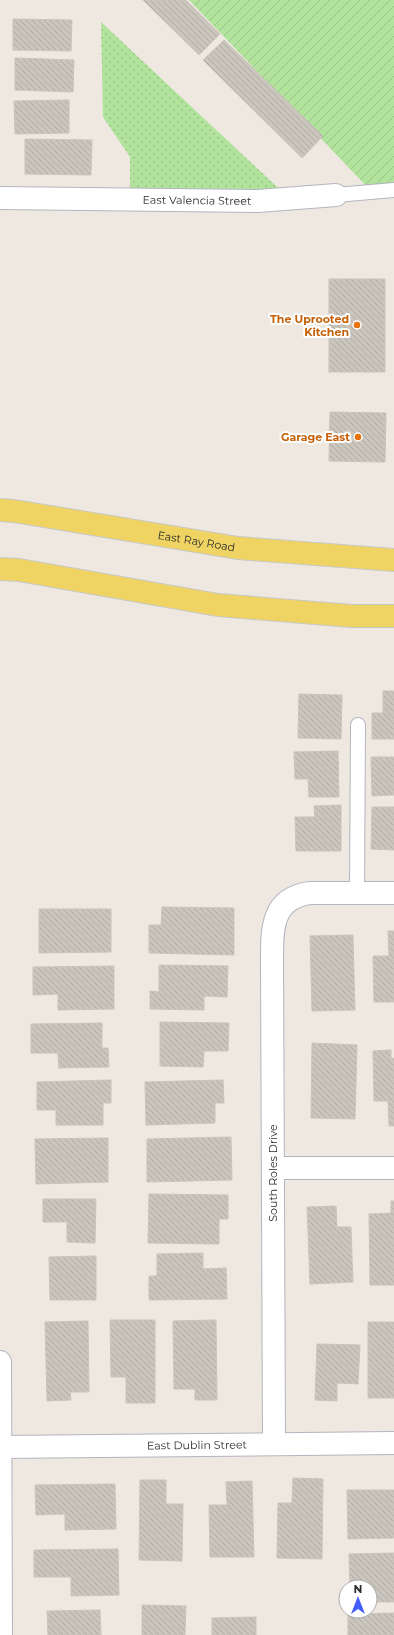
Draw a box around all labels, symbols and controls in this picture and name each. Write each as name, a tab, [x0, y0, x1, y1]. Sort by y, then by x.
street label: East Valencia Street	[142, 193, 252, 208]
place label: The Uprooted Kitchen	[270, 312, 349, 339]
marker: The Uprooted Kitchen	[352, 320, 362, 330]
place label: Garage East	[281, 430, 350, 444]
marker: Garage East	[353, 432, 363, 442]
street label: East Ray Road	[157, 528, 236, 554]
street label: South Roles Drive	[266, 1124, 280, 1222]
street label: East Dublin Street	[147, 1437, 248, 1453]
north arrow	[338, 1579, 378, 1619]
text: N	[354, 1582, 362, 1596]

